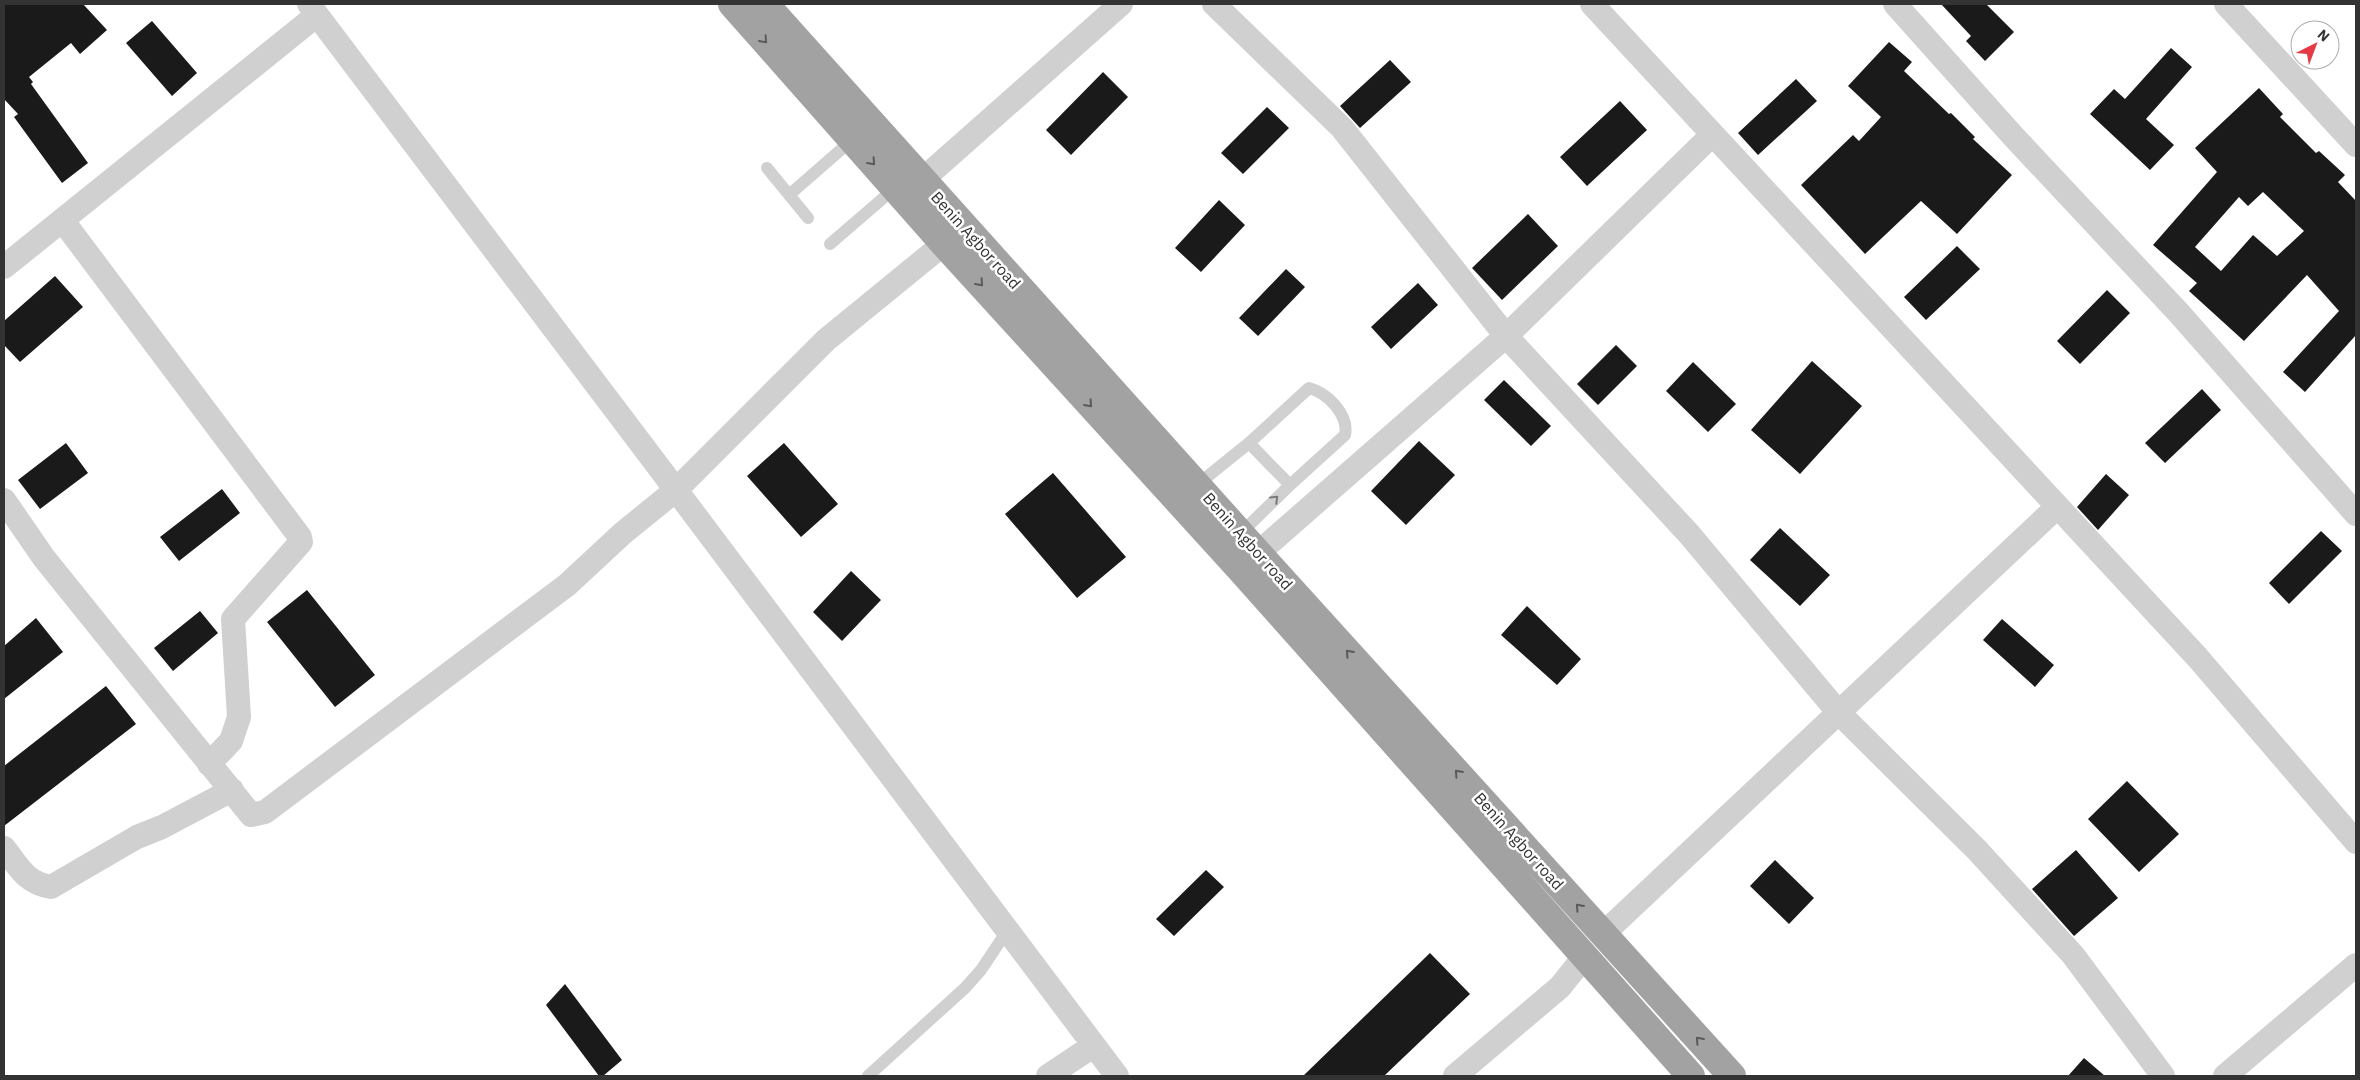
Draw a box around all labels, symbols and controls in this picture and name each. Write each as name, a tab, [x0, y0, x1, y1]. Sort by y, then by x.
north arrow	[2290, 20, 2340, 70]
text: N	[2314, 25, 2333, 45]
one-way arrow	[758, 35, 767, 44]
one-way arrow	[866, 156, 875, 165]
street label: Benin Agbor road	[927, 187, 1025, 293]
one-way arrow	[974, 278, 983, 287]
one-way arrow	[1083, 398, 1092, 407]
street label: Benin Agbor road	[1199, 488, 1297, 594]
one-way arrow	[1270, 496, 1279, 505]
one-way arrow	[1346, 649, 1355, 658]
one-way arrow	[1455, 770, 1464, 779]
street label: Benin Agbor road	[1470, 788, 1568, 894]
one-way arrow	[1575, 903, 1584, 912]
one-way arrow	[1696, 1037, 1705, 1046]

